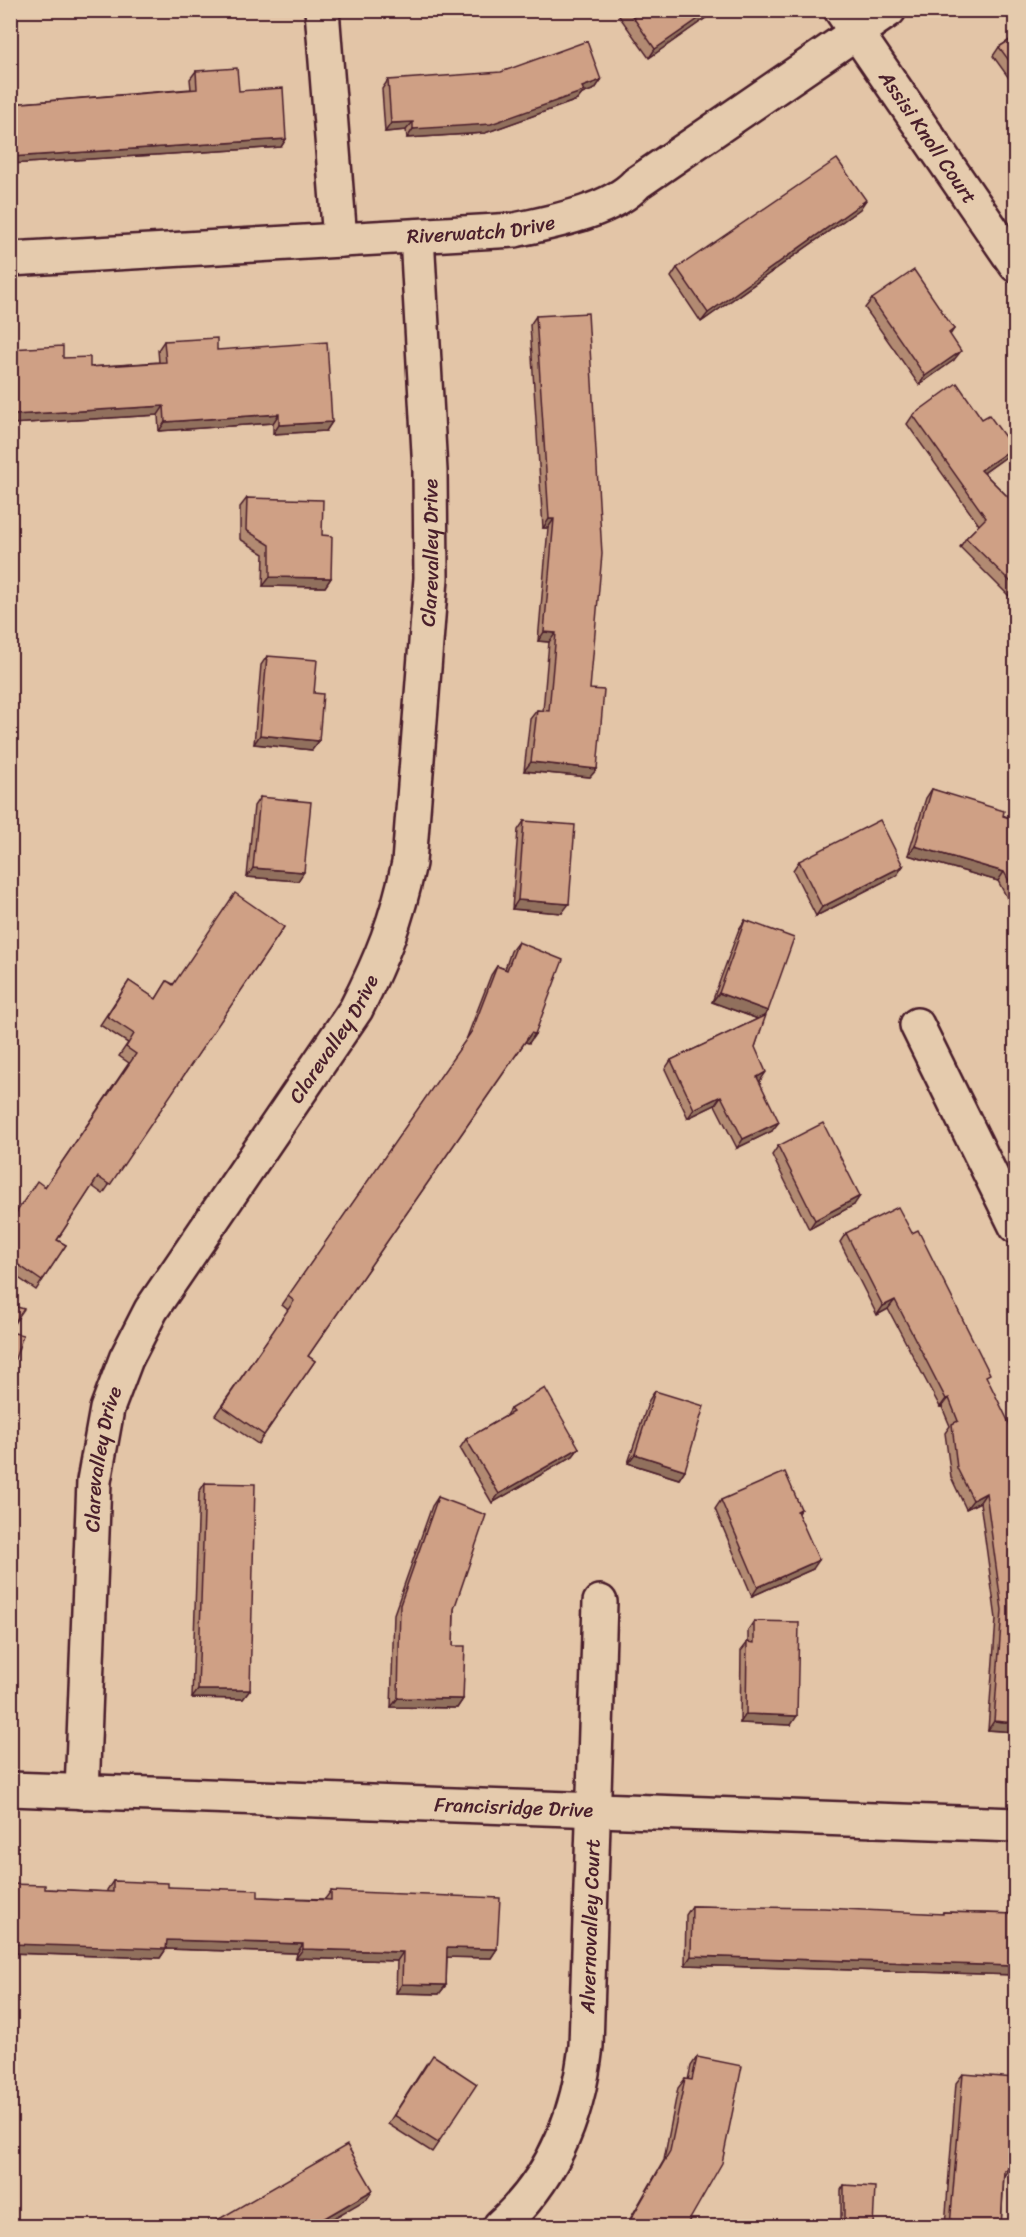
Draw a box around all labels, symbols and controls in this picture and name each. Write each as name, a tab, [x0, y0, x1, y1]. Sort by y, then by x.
street label: Assisi Knoll Court	[869, 62, 987, 211]
street label: Riverwatch Drive	[406, 204, 559, 254]
street label: Clarevalley Drive	[410, 478, 449, 628]
street label: Clarevalley Drive	[279, 968, 388, 1111]
street label: Clarevalley Drive	[75, 1380, 132, 1533]
street label: Francisridge Drive	[434, 1787, 594, 1827]
street label: Alvernovalley Court	[570, 1838, 610, 2015]

